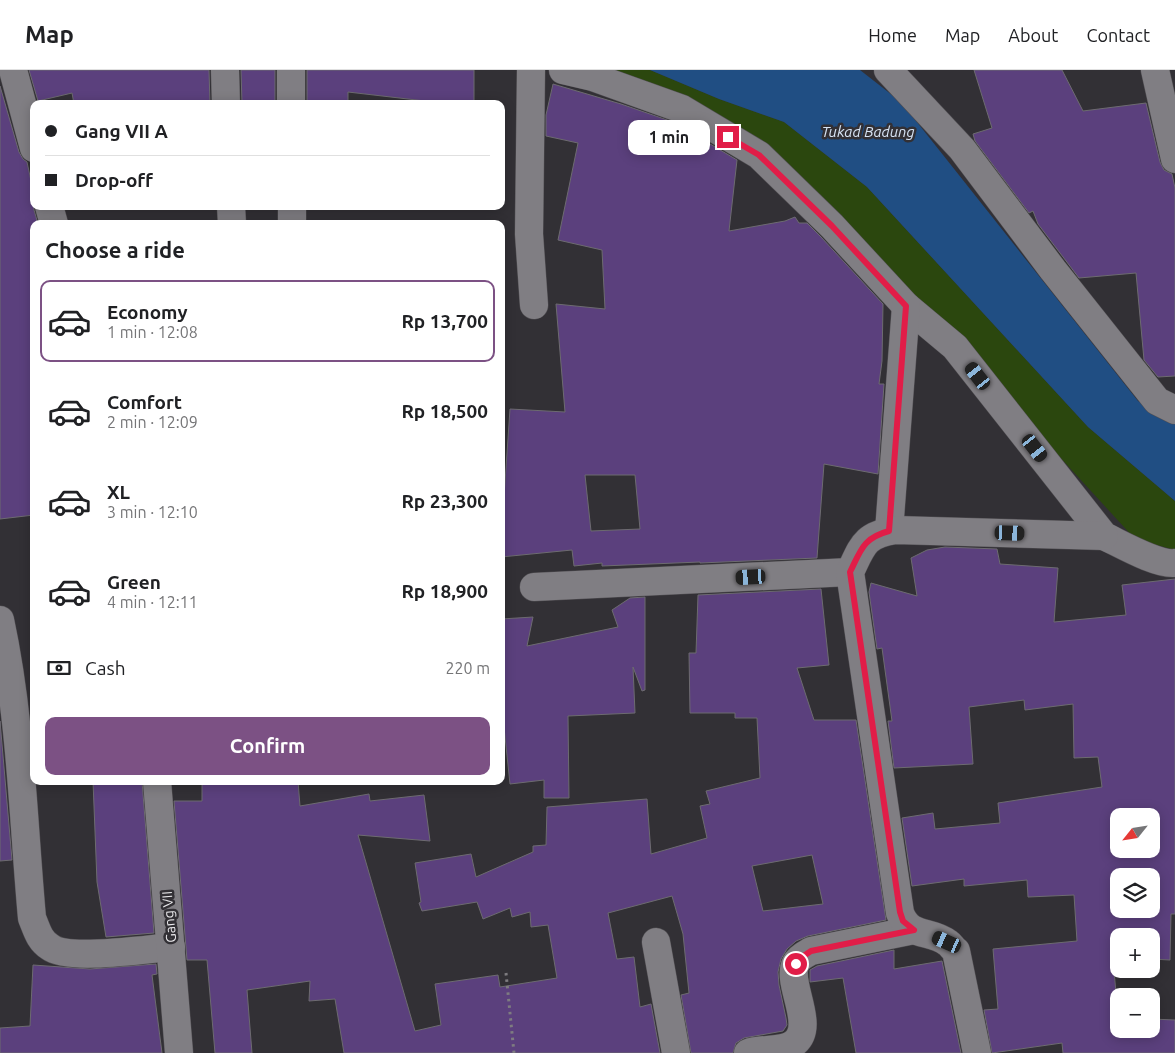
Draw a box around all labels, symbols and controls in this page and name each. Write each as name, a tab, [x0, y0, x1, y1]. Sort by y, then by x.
text: Map	[25, 21, 74, 48]
text: Home	[868, 25, 917, 45]
text: Map	[945, 25, 980, 45]
text: About	[1008, 25, 1058, 45]
text: Contact	[1086, 25, 1150, 45]
text: Gang VII A	[75, 120, 168, 142]
callout: 1 min	[628, 120, 710, 154]
water label: Tukad Badung	[821, 123, 915, 140]
route end	[717, 126, 739, 148]
text: 1 min	[649, 128, 689, 146]
text: Drop-off	[75, 169, 153, 191]
text: Choose a ride	[45, 237, 185, 262]
icon: car	[47, 299, 92, 344]
text: Economy	[107, 301, 188, 323]
text: Rp 13,700	[401, 310, 488, 332]
text: 1 min · 12:08	[107, 323, 198, 341]
car	[962, 360, 993, 392]
icon: car	[47, 389, 92, 434]
text: Comfort	[107, 391, 182, 413]
text: Rp 18,500	[401, 400, 488, 422]
text: 2 min · 12:09	[107, 413, 198, 431]
car	[1019, 432, 1050, 464]
icon: car	[47, 479, 92, 524]
text: XL	[107, 481, 130, 503]
text: Rp 23,300	[401, 490, 488, 512]
text: 3 min · 12:10	[107, 503, 198, 521]
car	[994, 525, 1025, 541]
icon: car	[47, 569, 92, 614]
car	[735, 569, 766, 585]
text: Green	[107, 571, 161, 593]
text: Rp 18,900	[401, 580, 488, 602]
text: 4 min · 12:11	[107, 593, 198, 611]
icon: cash	[45, 654, 73, 682]
text: Cash	[85, 657, 126, 679]
text: 220 m	[445, 659, 490, 677]
button: Confirm	[45, 717, 490, 775]
north arrow	[1110, 808, 1160, 858]
map controls	[1110, 808, 1160, 1038]
button: layers	[1110, 868, 1160, 918]
street label: Gang VII	[159, 891, 179, 943]
button: +	[1110, 928, 1160, 978]
car	[930, 929, 963, 955]
route start	[785, 953, 807, 975]
button: −	[1110, 988, 1160, 1038]

